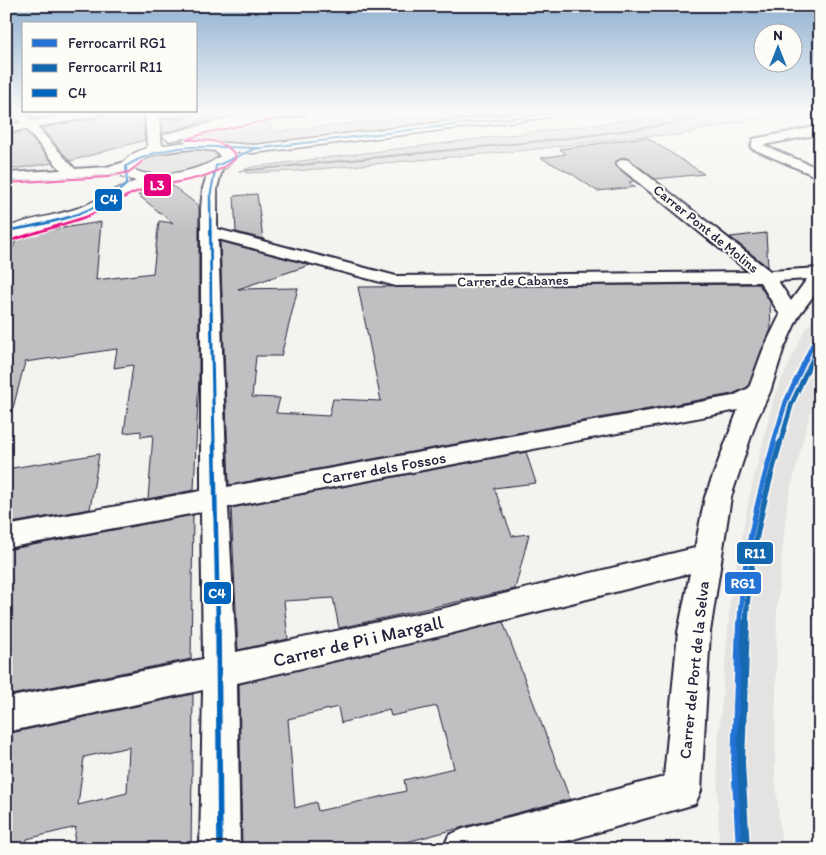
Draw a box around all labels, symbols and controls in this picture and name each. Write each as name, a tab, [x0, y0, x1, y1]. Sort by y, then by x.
legend	[22, 22, 198, 112]
north arrow	[754, 22, 804, 72]
text: N	[773, 27, 783, 44]
text: Ferrocarril RG1	[68, 34, 166, 52]
text: Ferrocarril R11	[68, 58, 163, 76]
text: C4	[68, 84, 87, 102]
line badge: L3	[143, 173, 172, 197]
text: L3	[150, 177, 165, 194]
street label: Carrer Pont de Molins	[650, 181, 762, 277]
line badge: C4	[94, 188, 123, 212]
text: C4	[100, 191, 118, 208]
street label: Carrer de Cabanes	[457, 272, 569, 290]
street label: Carrer dels Fossos	[320, 448, 448, 488]
line badge: R11	[736, 541, 774, 565]
text: R11	[744, 545, 766, 562]
line badge: RG1	[724, 571, 762, 595]
text: RG1	[731, 575, 756, 592]
street label: Carrer del Port de la Selva	[675, 580, 713, 760]
line badge: C4	[203, 581, 232, 605]
text: C4	[208, 585, 226, 602]
street label: Carrer de Pi i Margall	[271, 610, 446, 672]

